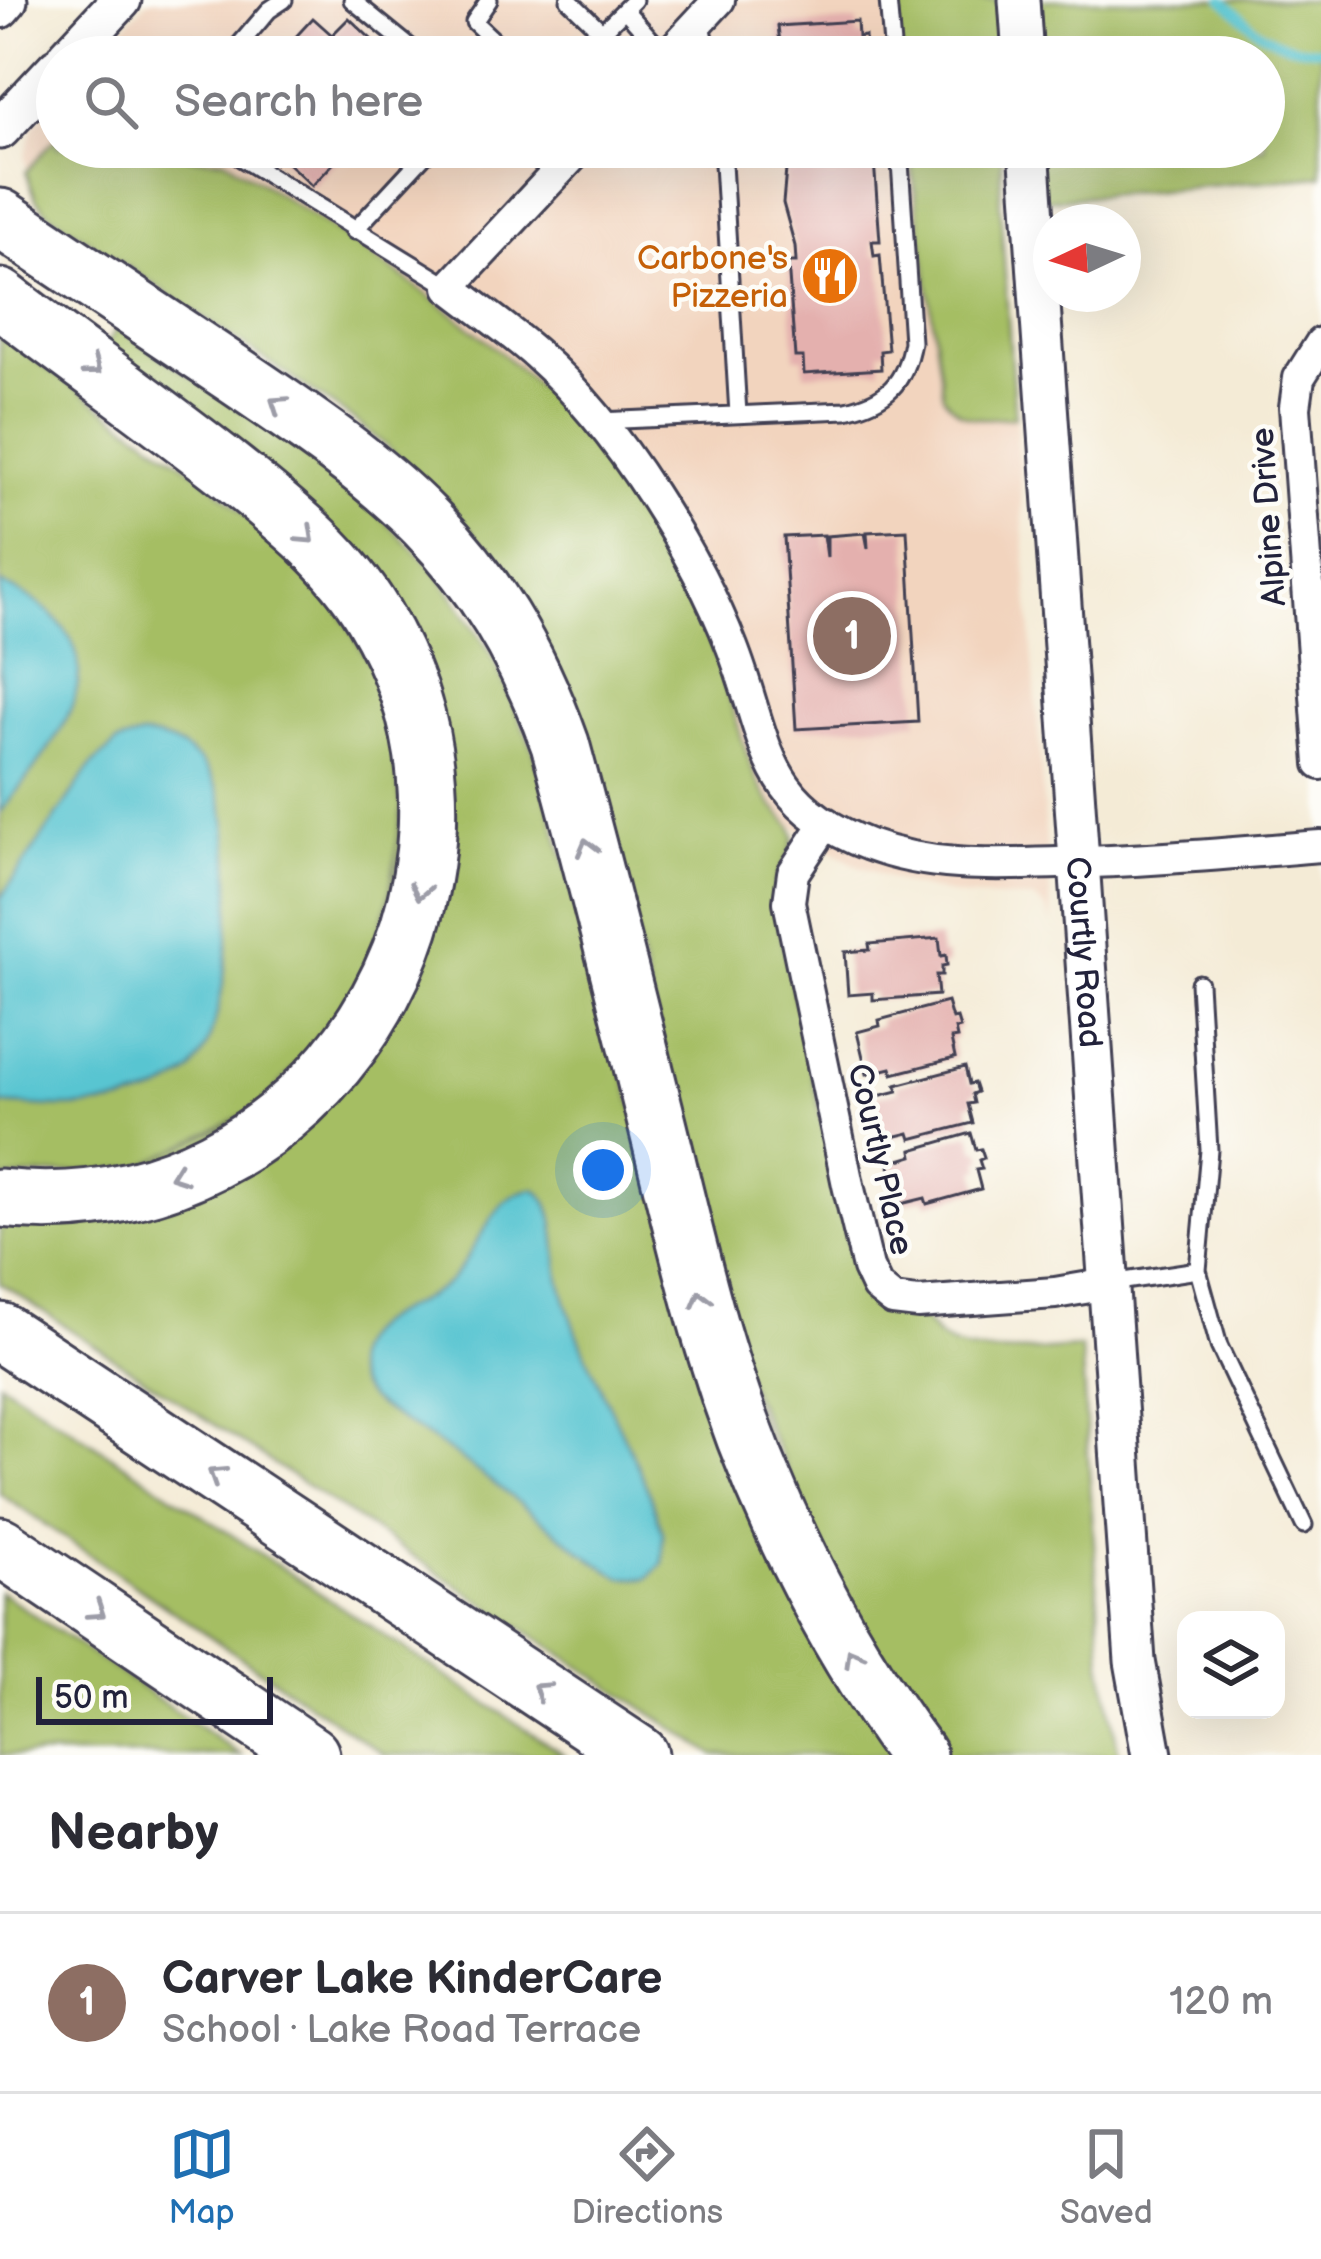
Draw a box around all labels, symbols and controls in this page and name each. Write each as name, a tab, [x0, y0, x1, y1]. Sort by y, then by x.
search box	[36, 36, 1285, 168]
icon: search	[78, 69, 144, 135]
text: Search here	[174, 75, 423, 130]
north arrow	[1033, 204, 1141, 312]
place label: Carbone's Pizzeria	[637, 239, 788, 317]
restaurant icon: Carbone's Pizzeria	[799, 245, 861, 307]
one-way arrow	[80, 354, 102, 376]
one-way arrow	[269, 396, 291, 418]
street label: Alpine Drive	[1243, 426, 1295, 608]
one-way arrow	[293, 521, 314, 543]
pin: 1	[813, 591, 891, 681]
one-way arrow	[577, 837, 602, 857]
street label: Courtly Road	[1057, 855, 1110, 1049]
one-way arrow	[408, 880, 434, 900]
street label: Courtly Place	[839, 1060, 922, 1259]
your location	[573, 1140, 633, 1200]
one-way arrow	[169, 1161, 190, 1186]
one-way arrow	[691, 1290, 716, 1310]
one-way arrow	[208, 1467, 230, 1489]
one-way arrow	[84, 1597, 106, 1619]
map controls	[1177, 1611, 1285, 1719]
button: layers	[1177, 1611, 1285, 1719]
one-way arrow	[845, 1648, 868, 1670]
scale bar	[36, 1671, 273, 1724]
text: 50 m	[54, 1678, 129, 1718]
one-way arrow	[533, 1683, 555, 1705]
text: Nearby	[48, 1803, 219, 1864]
text: Carver Lake KinderCare	[162, 1952, 662, 2007]
text: 1	[79, 1979, 95, 2026]
text: 120 m	[1169, 1979, 1273, 2026]
text: School · Lake Road Terrace	[162, 2007, 641, 2054]
tab: Map	[168, 2121, 235, 2233]
tab: Directions	[571, 2121, 723, 2233]
tab: Saved	[1060, 2121, 1153, 2233]

